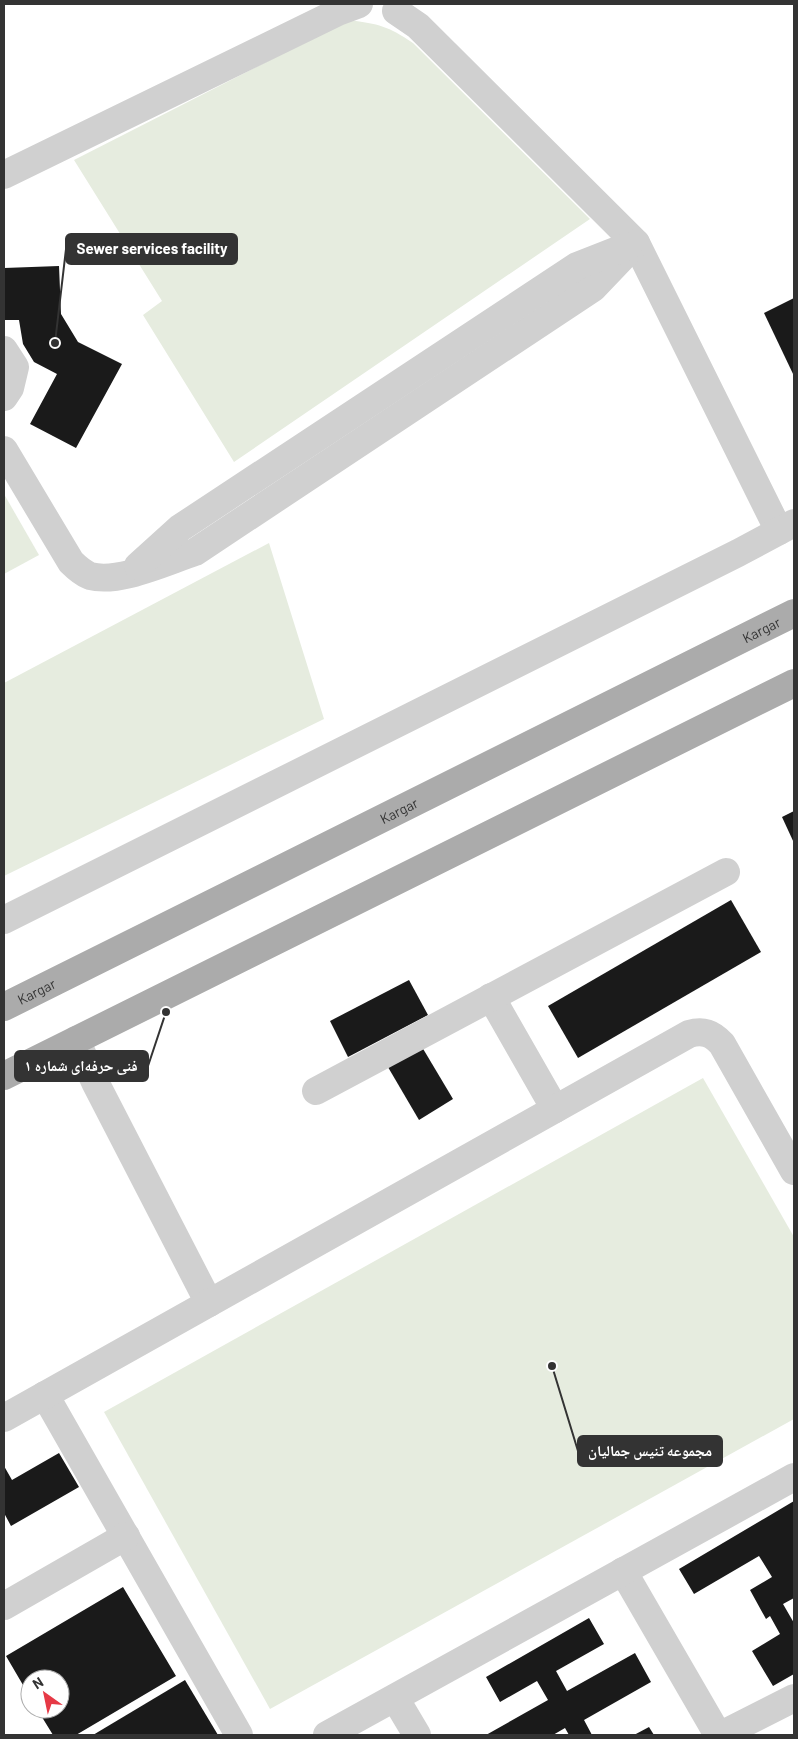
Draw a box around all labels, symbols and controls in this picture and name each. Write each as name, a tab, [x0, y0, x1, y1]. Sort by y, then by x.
callout: Sewer services facility	[66, 234, 237, 264]
text: Sewer services facility	[77, 239, 228, 257]
street label: Kargar	[739, 613, 783, 646]
street label: Kargar	[377, 794, 421, 827]
street label: Kargar	[14, 974, 58, 1008]
callout: فنی حرفه‌ای شماره ۱	[15, 1051, 148, 1081]
text: فنی حرفه‌ای شماره ۱	[24, 1056, 138, 1075]
callout: مجموعه تنیس جمالیان	[578, 1436, 722, 1466]
text: مجموعه تنیس جمالیان	[588, 1441, 712, 1460]
north arrow	[20, 1669, 70, 1719]
text: N	[29, 1673, 46, 1692]

